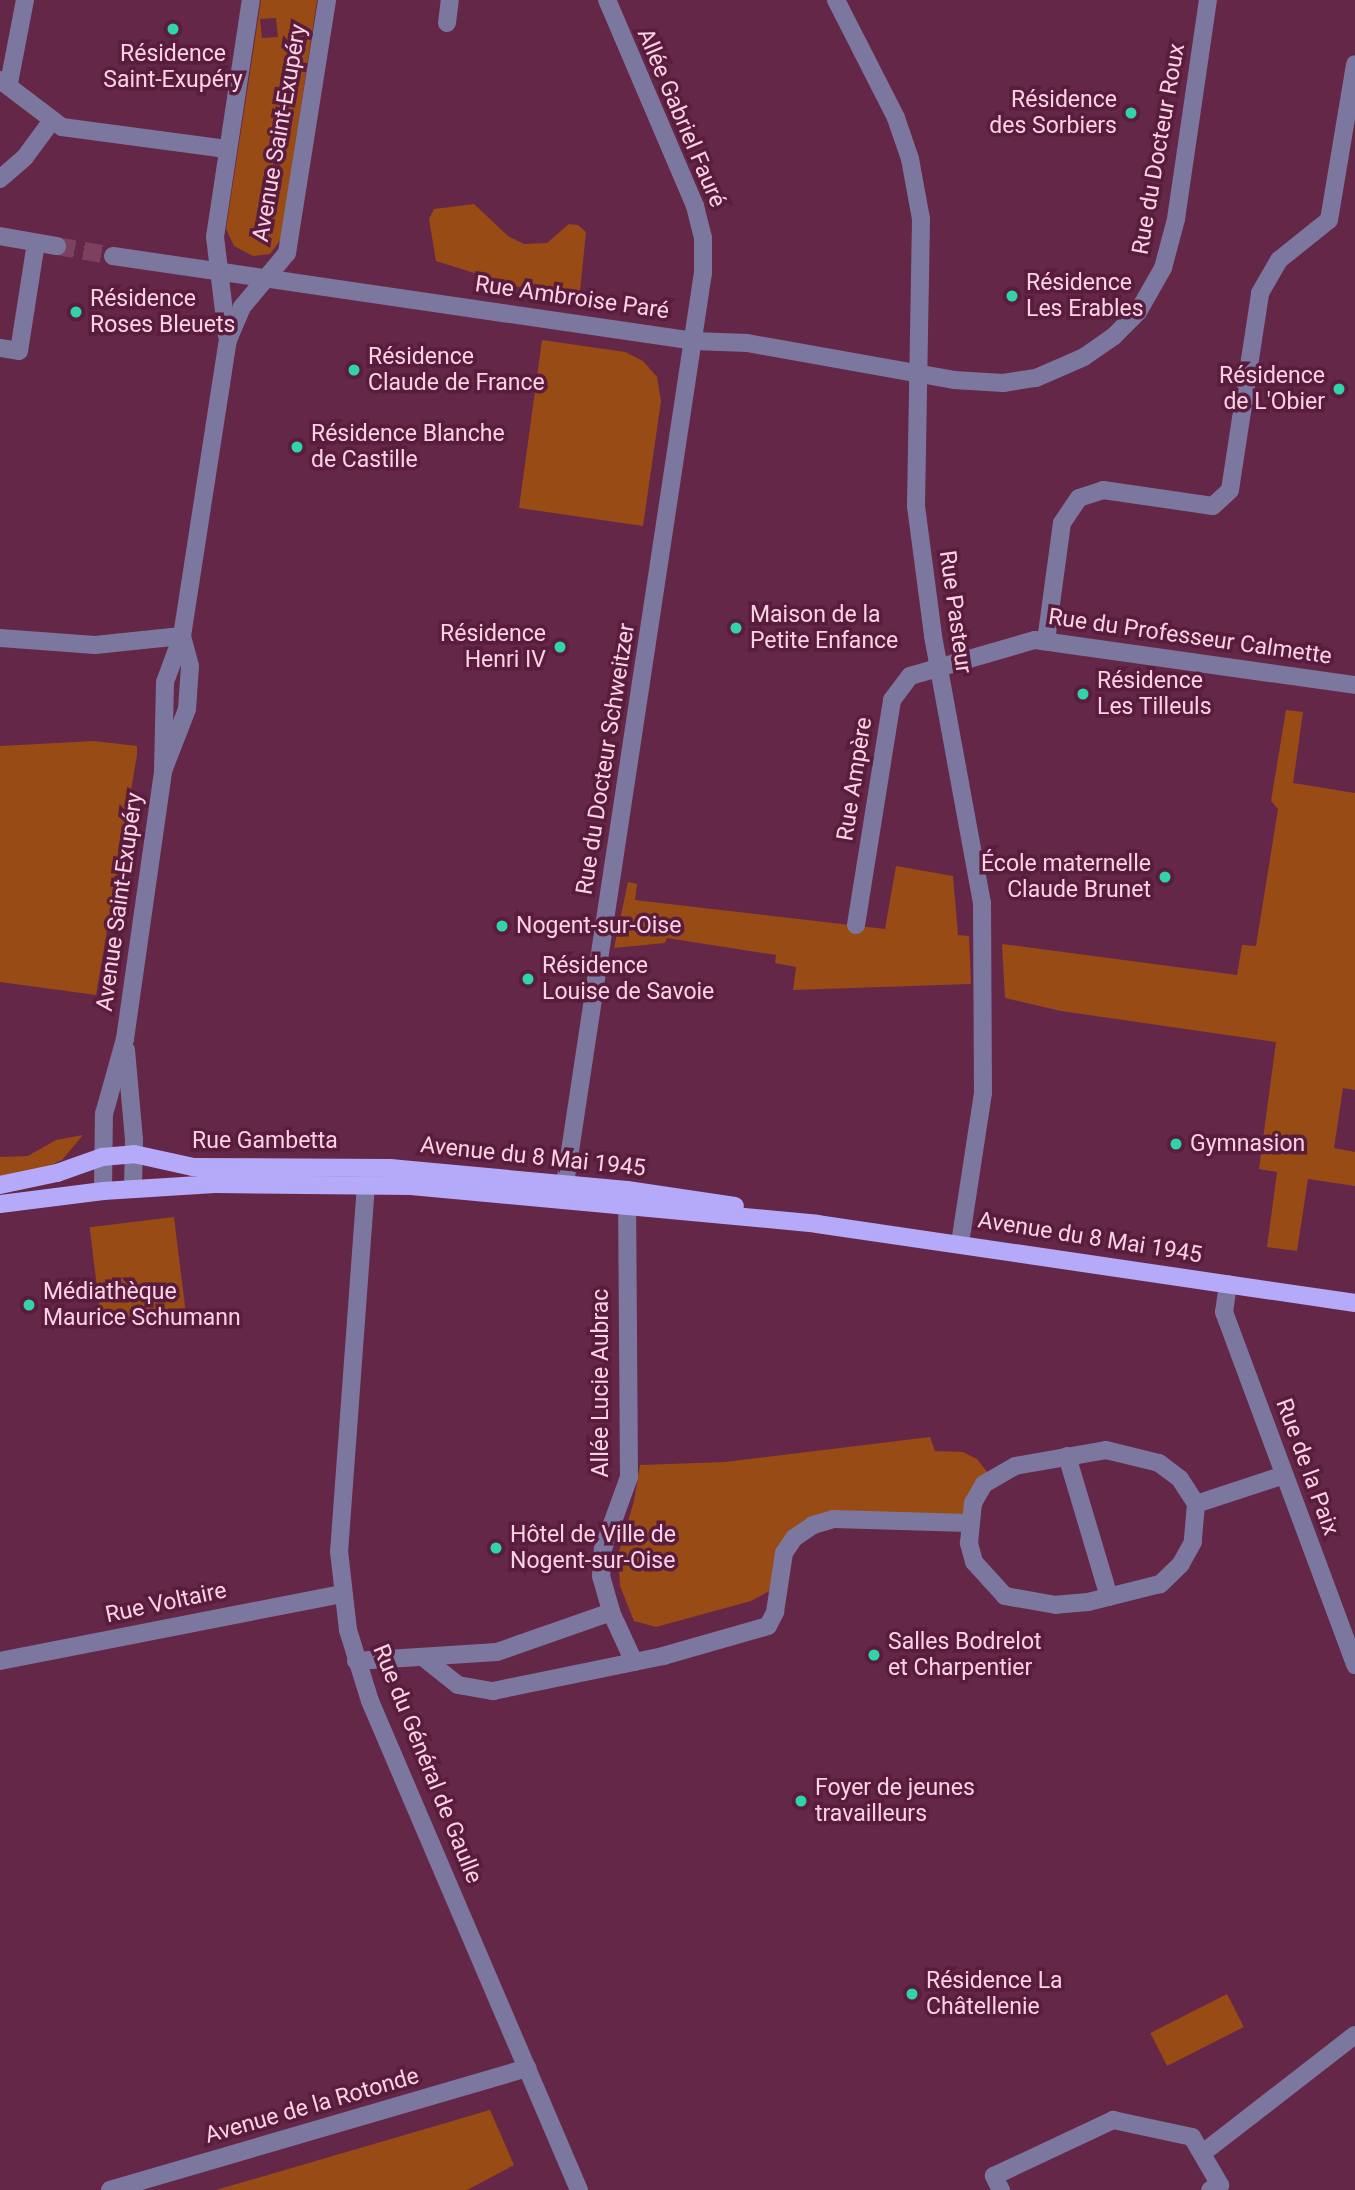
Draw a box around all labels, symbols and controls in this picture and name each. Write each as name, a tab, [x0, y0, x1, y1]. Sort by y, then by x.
marker: Résidence Saint-Exupéry	[165, 21, 181, 37]
street label: Avenue Saint-Exupéry	[247, 22, 313, 244]
street label: Allée Gabriel Fauré	[631, 24, 731, 212]
place label: Résidence Saint-Exupéry	[103, 40, 243, 94]
street label: Rue du Docteur Roux	[1127, 41, 1191, 257]
place label: Résidence des Sorbiers	[989, 86, 1117, 140]
marker: Résidence des Sorbiers	[1123, 105, 1139, 121]
place label: Résidence Les Erables	[1026, 269, 1144, 323]
street label: Rue Ambroise Paré	[473, 271, 671, 325]
place label: Résidence Roses Bleuets	[90, 285, 235, 339]
marker: Résidence Les Erables	[1004, 288, 1020, 304]
marker: Résidence Roses Bleuets	[68, 304, 84, 320]
place label: Résidence Claude de France	[368, 343, 545, 397]
marker: Résidence Claude de France	[346, 362, 362, 378]
place label: Résidence de L'Obier	[1219, 362, 1325, 416]
marker: Résidence de L'Obier	[1331, 381, 1347, 397]
place label: Résidence Blanche de Castille	[311, 420, 505, 474]
marker: Résidence Blanche de Castille	[289, 439, 305, 455]
street label: Rue Pasteur	[933, 549, 977, 675]
place label: Maison de la Petite Enfance	[750, 601, 898, 655]
street label: Rue du Professeur Calmette	[1046, 603, 1334, 671]
place label: Résidence Henri IV	[440, 620, 546, 674]
marker: Maison de la Petite Enfance	[728, 620, 744, 636]
street label: Rue du Docteur Schweitzer	[571, 621, 641, 897]
marker: Résidence Henri IV	[552, 639, 568, 655]
place label: Résidence Les Tilleuls	[1097, 667, 1212, 721]
marker: Résidence Les Tilleuls	[1075, 686, 1091, 702]
street label: Rue Ampère	[832, 715, 878, 843]
street label: Avenue Saint-Exupéry	[91, 791, 149, 1013]
place label: École maternelle Claude Brunet	[981, 850, 1151, 904]
marker: École maternelle Claude Brunet	[1157, 869, 1173, 885]
place label: Nogent-sur-Oise	[516, 912, 681, 940]
marker: Nogent-sur-Oise	[494, 918, 510, 934]
place label: Résidence Louise de Savoie	[542, 952, 714, 1006]
marker: Résidence Louise de Savoie	[520, 971, 536, 987]
street label: Rue Gambetta	[192, 1127, 338, 1155]
place label: Gymnasion	[1190, 1130, 1305, 1158]
street label: Avenue du 8 Mai 1945	[419, 1131, 647, 1183]
marker: Gymnasion	[1168, 1136, 1184, 1152]
street label: Avenue du 8 Mai 1945	[976, 1207, 1204, 1269]
place label: Médiathèque Maurice Schumann	[43, 1278, 241, 1332]
street label: Allée Lucie Aubrac	[587, 1289, 615, 1477]
marker: Médiathèque Maurice Schumann	[21, 1297, 37, 1313]
street label: Rue de la Paix	[1270, 1395, 1344, 1539]
place label: Hôtel de Ville de Nogent-sur-Oise	[510, 1521, 676, 1575]
marker: Hôtel de Ville de Nogent-sur-Oise	[488, 1540, 504, 1556]
street label: Rue Voltaire	[103, 1577, 229, 1629]
place label: Salles Bodrelot et Charpentier	[888, 1628, 1042, 1682]
street label: Rue du Général de Gaulle	[366, 1641, 488, 1887]
marker: Salles Bodrelot et Charpentier	[866, 1647, 882, 1663]
place label: Foyer de jeunes travailleurs	[815, 1774, 975, 1828]
marker: Foyer de jeunes travailleurs	[793, 1793, 809, 1809]
place label: Résidence La Châtellenie	[926, 1967, 1063, 2021]
marker: Résidence La Châtellenie	[904, 1986, 920, 2002]
street label: Avenue de la Rotonde	[202, 2062, 422, 2150]

